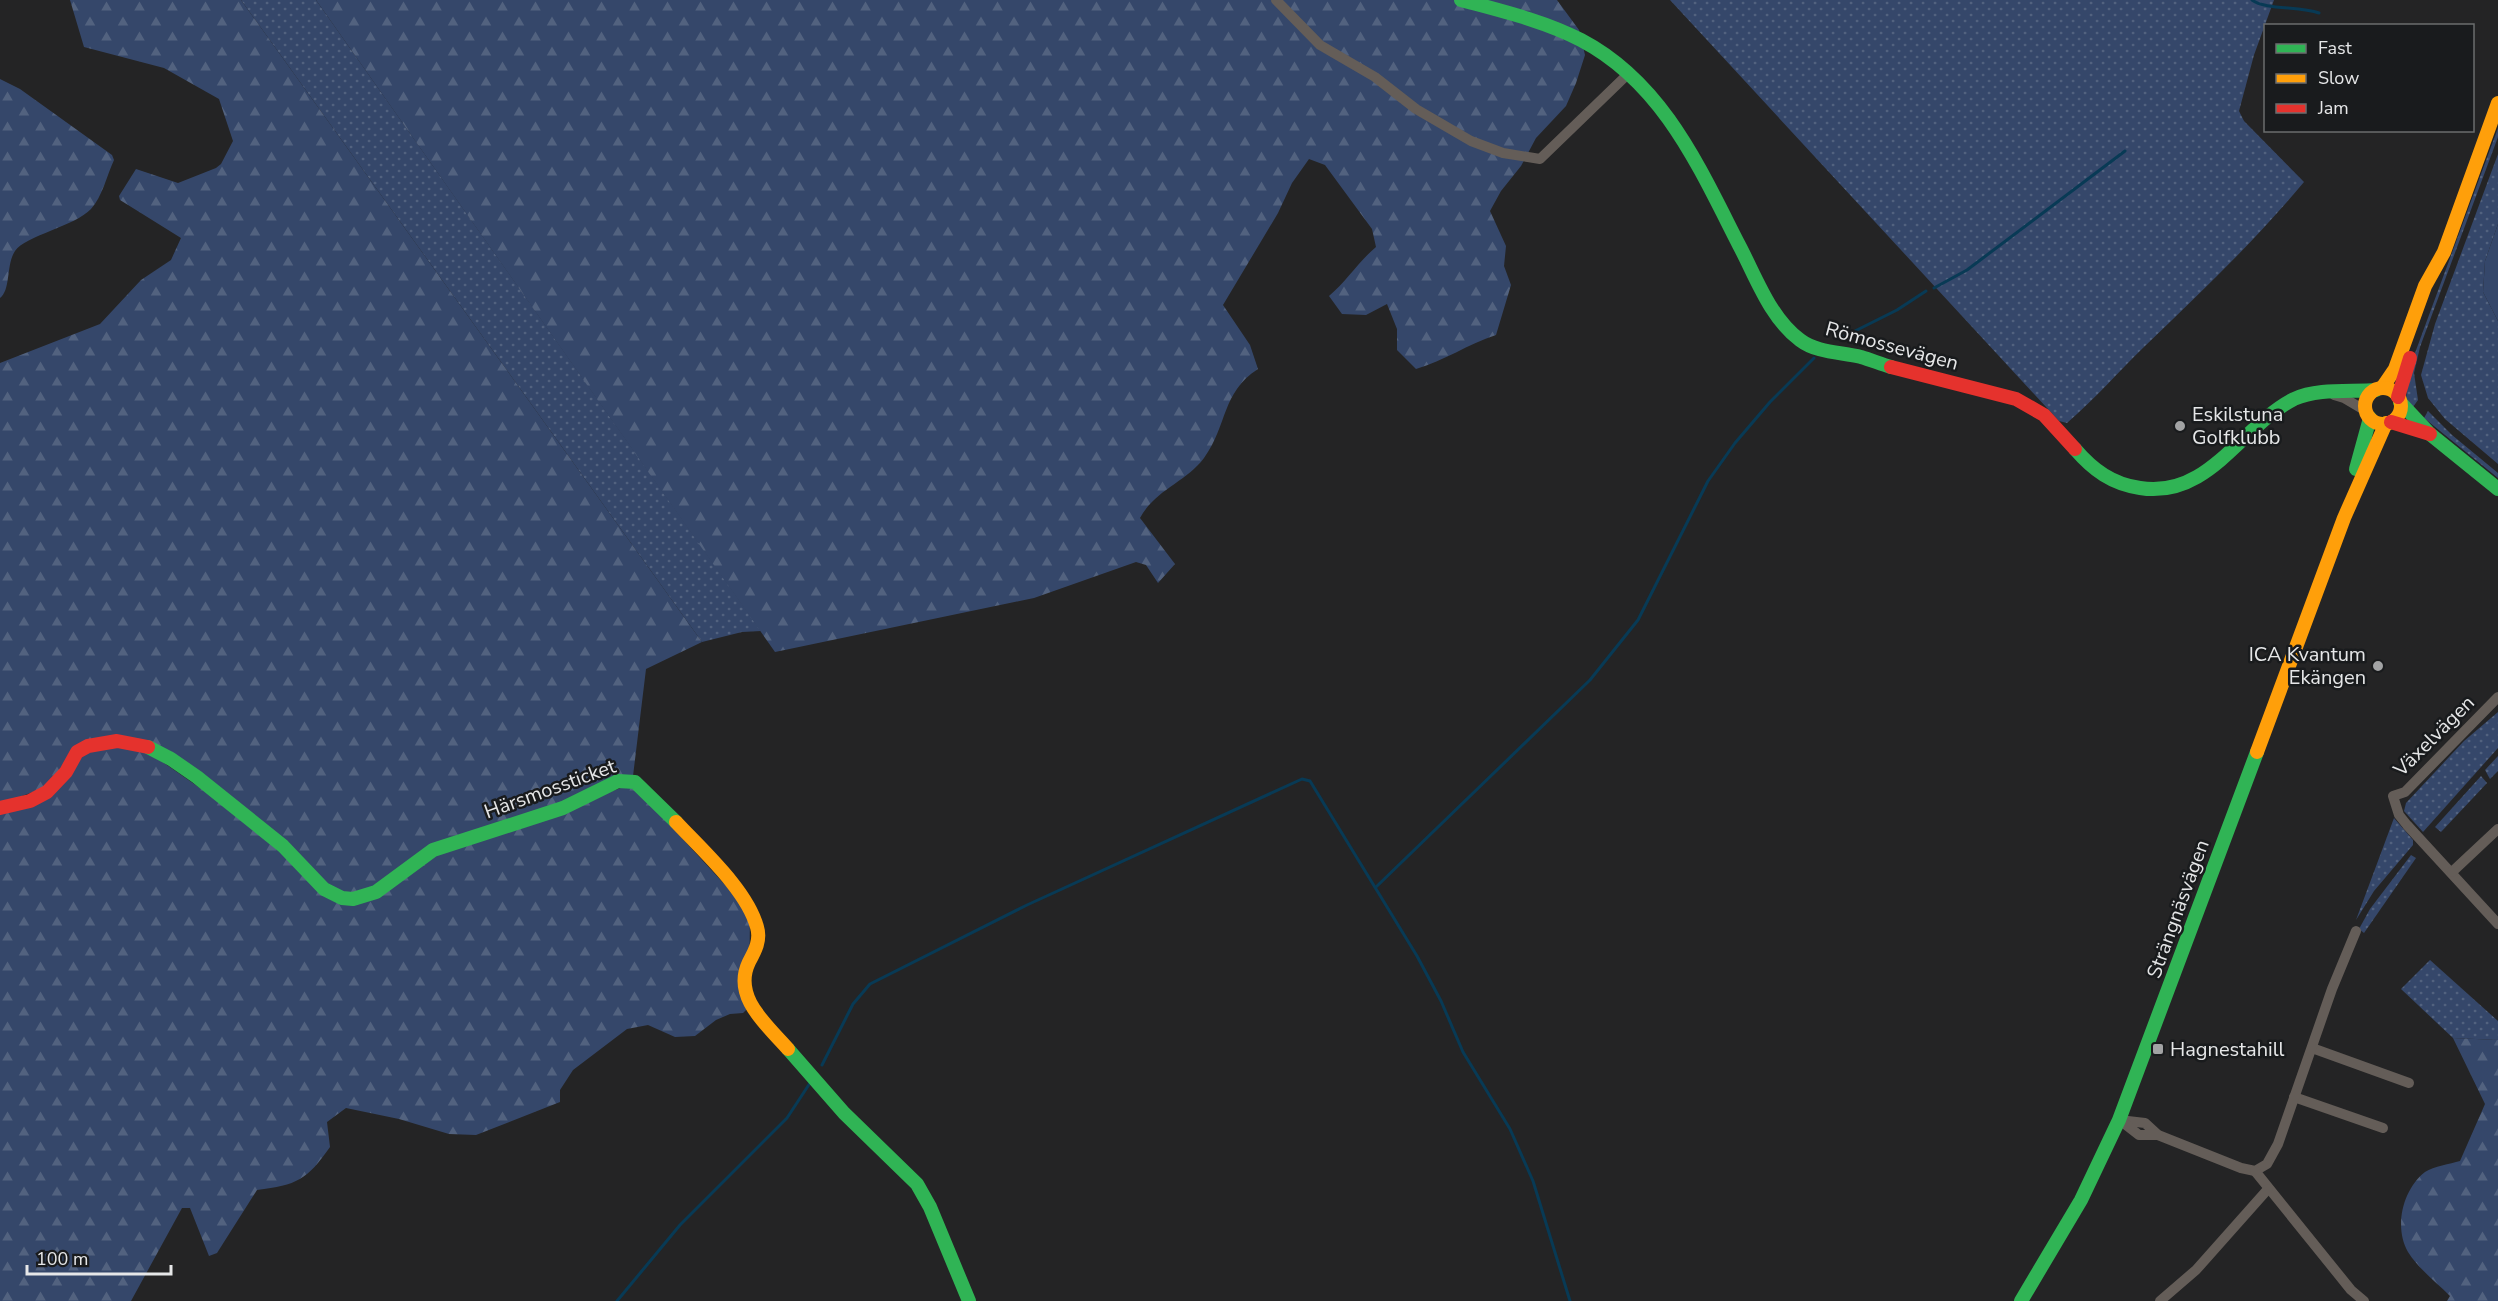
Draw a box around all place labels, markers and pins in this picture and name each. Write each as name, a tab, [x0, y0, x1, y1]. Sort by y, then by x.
place label: Eskilstuna Golfklubb	[2192, 401, 2283, 451]
marker: Eskilstuna Golfklubb	[2173, 419, 2187, 433]
place label: ICA Kvantum Ekängen	[2249, 641, 2366, 691]
marker: ICA Kvantum Ekängen	[2371, 659, 2385, 673]
place label: Hagnestahill	[2170, 1036, 2285, 1063]
marker: Hagnestahill	[2151, 1042, 2165, 1056]

